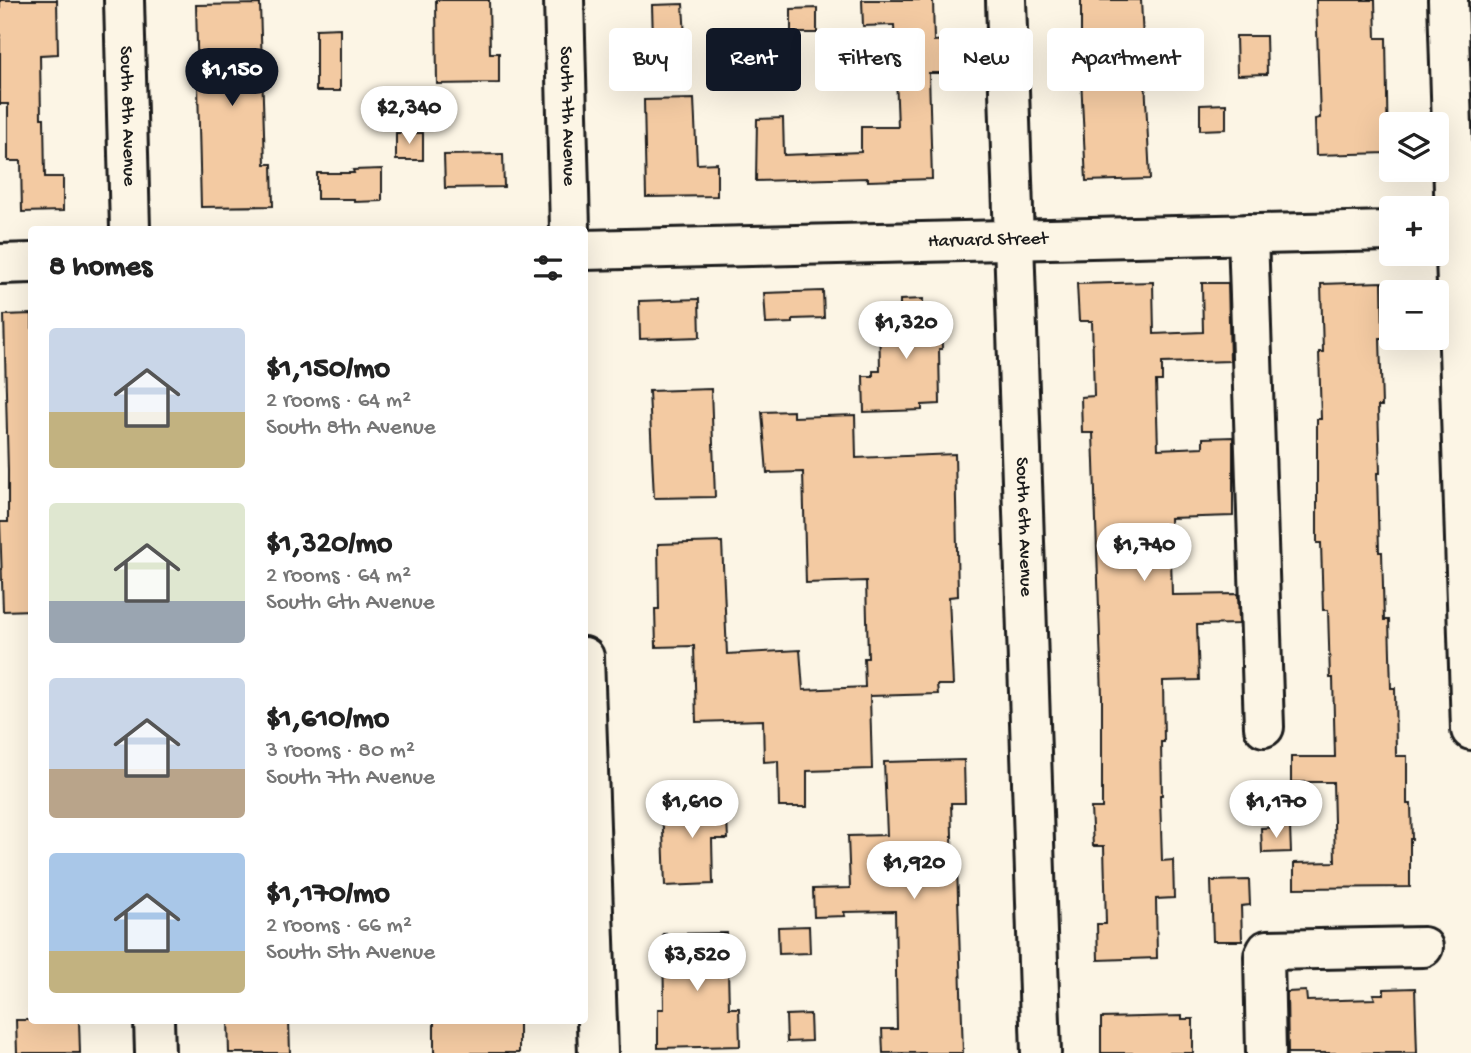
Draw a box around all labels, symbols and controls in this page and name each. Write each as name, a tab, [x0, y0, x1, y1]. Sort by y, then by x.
chip: Buy	[609, 28, 692, 91]
chip: Rent	[706, 28, 801, 91]
chip: Filters	[815, 28, 925, 91]
chip: New	[939, 28, 1033, 91]
chip: Apartment	[1047, 28, 1204, 91]
street label: South 8th Avenue	[114, 46, 140, 187]
street label: South 7th Avenue	[554, 46, 580, 186]
pin: $1,150	[175, 48, 289, 108]
text: $1,150	[201, 57, 263, 84]
pin: $2,340	[352, 86, 466, 146]
text: $2,340	[377, 95, 441, 122]
map controls	[1379, 112, 1449, 350]
button: layers	[1379, 112, 1449, 182]
button: +	[1379, 196, 1449, 266]
street label: Harvard Street	[928, 228, 1050, 253]
icon: filters	[529, 249, 567, 287]
text: 8 homes	[49, 251, 152, 286]
button: −	[1379, 280, 1449, 350]
pin: $1,320	[849, 302, 963, 361]
text: $1,320	[874, 310, 938, 337]
text: $1,150/mo	[266, 353, 390, 388]
icon: home	[105, 356, 189, 440]
text: 2 rooms · 64 m²	[266, 388, 411, 415]
text: South 8th Avenue	[266, 415, 436, 442]
street label: South 6th Avenue	[1010, 457, 1037, 597]
pin: $1,740	[1087, 524, 1201, 583]
text: $1,320/mo	[266, 528, 392, 563]
icon: home	[105, 531, 189, 615]
text: $1,740	[1113, 532, 1175, 559]
text: 2 rooms · 64 m²	[266, 563, 411, 590]
text: South 6th Avenue	[266, 590, 435, 617]
text: $1,610/mo	[266, 703, 389, 738]
icon: home	[105, 706, 189, 790]
text: 3 rooms · 80 m²	[266, 738, 415, 765]
text: South 7th Avenue	[266, 765, 435, 792]
pin: $1,610	[635, 780, 749, 840]
pin: $1,170	[1219, 780, 1333, 840]
text: $1,610	[662, 789, 722, 816]
text: $1,170	[1245, 789, 1307, 816]
pin: $1,920	[857, 842, 971, 901]
text: $1,920	[883, 850, 945, 877]
text: $1,170/mo	[266, 878, 390, 913]
icon: home	[105, 881, 189, 965]
text: 2 rooms · 66 m²	[266, 913, 412, 940]
pin: $3,520	[640, 934, 754, 993]
text: South 5th Avenue	[266, 940, 435, 967]
text: $3,520	[664, 942, 730, 969]

